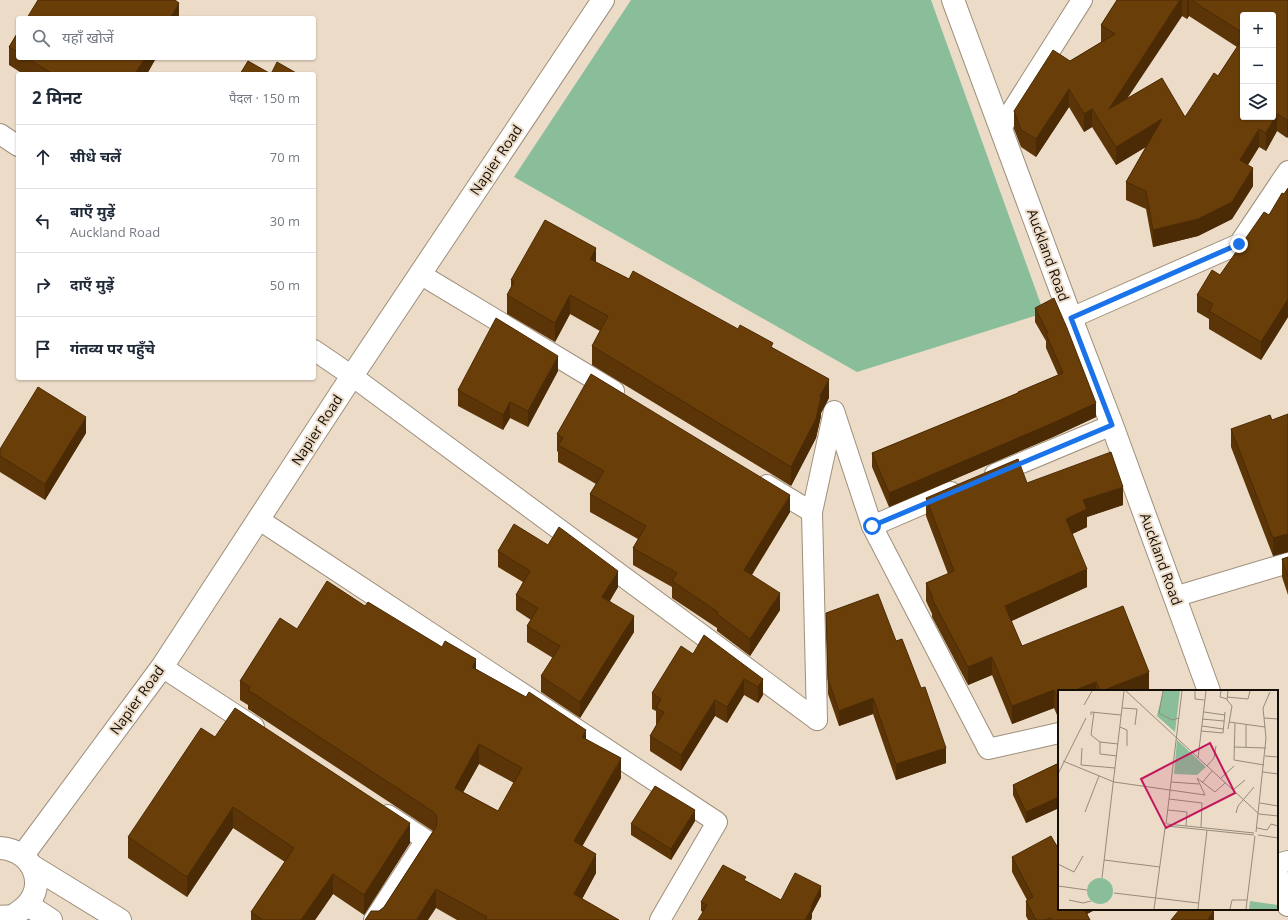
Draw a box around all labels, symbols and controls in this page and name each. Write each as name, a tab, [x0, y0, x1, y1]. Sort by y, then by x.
map controls	[1240, 12, 1276, 120]
button: +	[1240, 12, 1276, 48]
search box	[16, 16, 316, 60]
icon: search	[30, 27, 52, 49]
text: यहाँ खोजें	[62, 27, 114, 47]
button: −	[1240, 48, 1276, 84]
button: layers	[1240, 84, 1276, 120]
text: 2 मिनट	[32, 86, 82, 109]
text: पैदल · 150 m	[229, 89, 300, 107]
street label: Napier Road	[465, 121, 526, 199]
icon: ahead	[32, 146, 54, 168]
text: सीधे चलें	[70, 146, 121, 166]
text: 70 m	[270, 148, 300, 166]
text: बाएँ मुड़ें	[70, 201, 115, 221]
street label: Auckland Road	[1023, 206, 1074, 304]
icon: left	[32, 210, 54, 232]
text: 30 m	[270, 212, 300, 230]
text: Auckland Road	[70, 223, 160, 241]
route end	[1230, 235, 1248, 253]
icon: right	[32, 274, 54, 296]
text: दाएँ मुड़ें	[70, 274, 114, 294]
text: 50 m	[270, 276, 300, 294]
icon: arrive	[32, 338, 54, 360]
text: गंतव्य पर पहुँचे	[70, 338, 155, 358]
street label: Napier Road	[287, 391, 347, 469]
street label: Auckland Road	[1136, 510, 1187, 608]
route start	[863, 517, 881, 535]
street label: Napier Road	[105, 661, 168, 738]
inset map	[1058, 690, 1278, 910]

